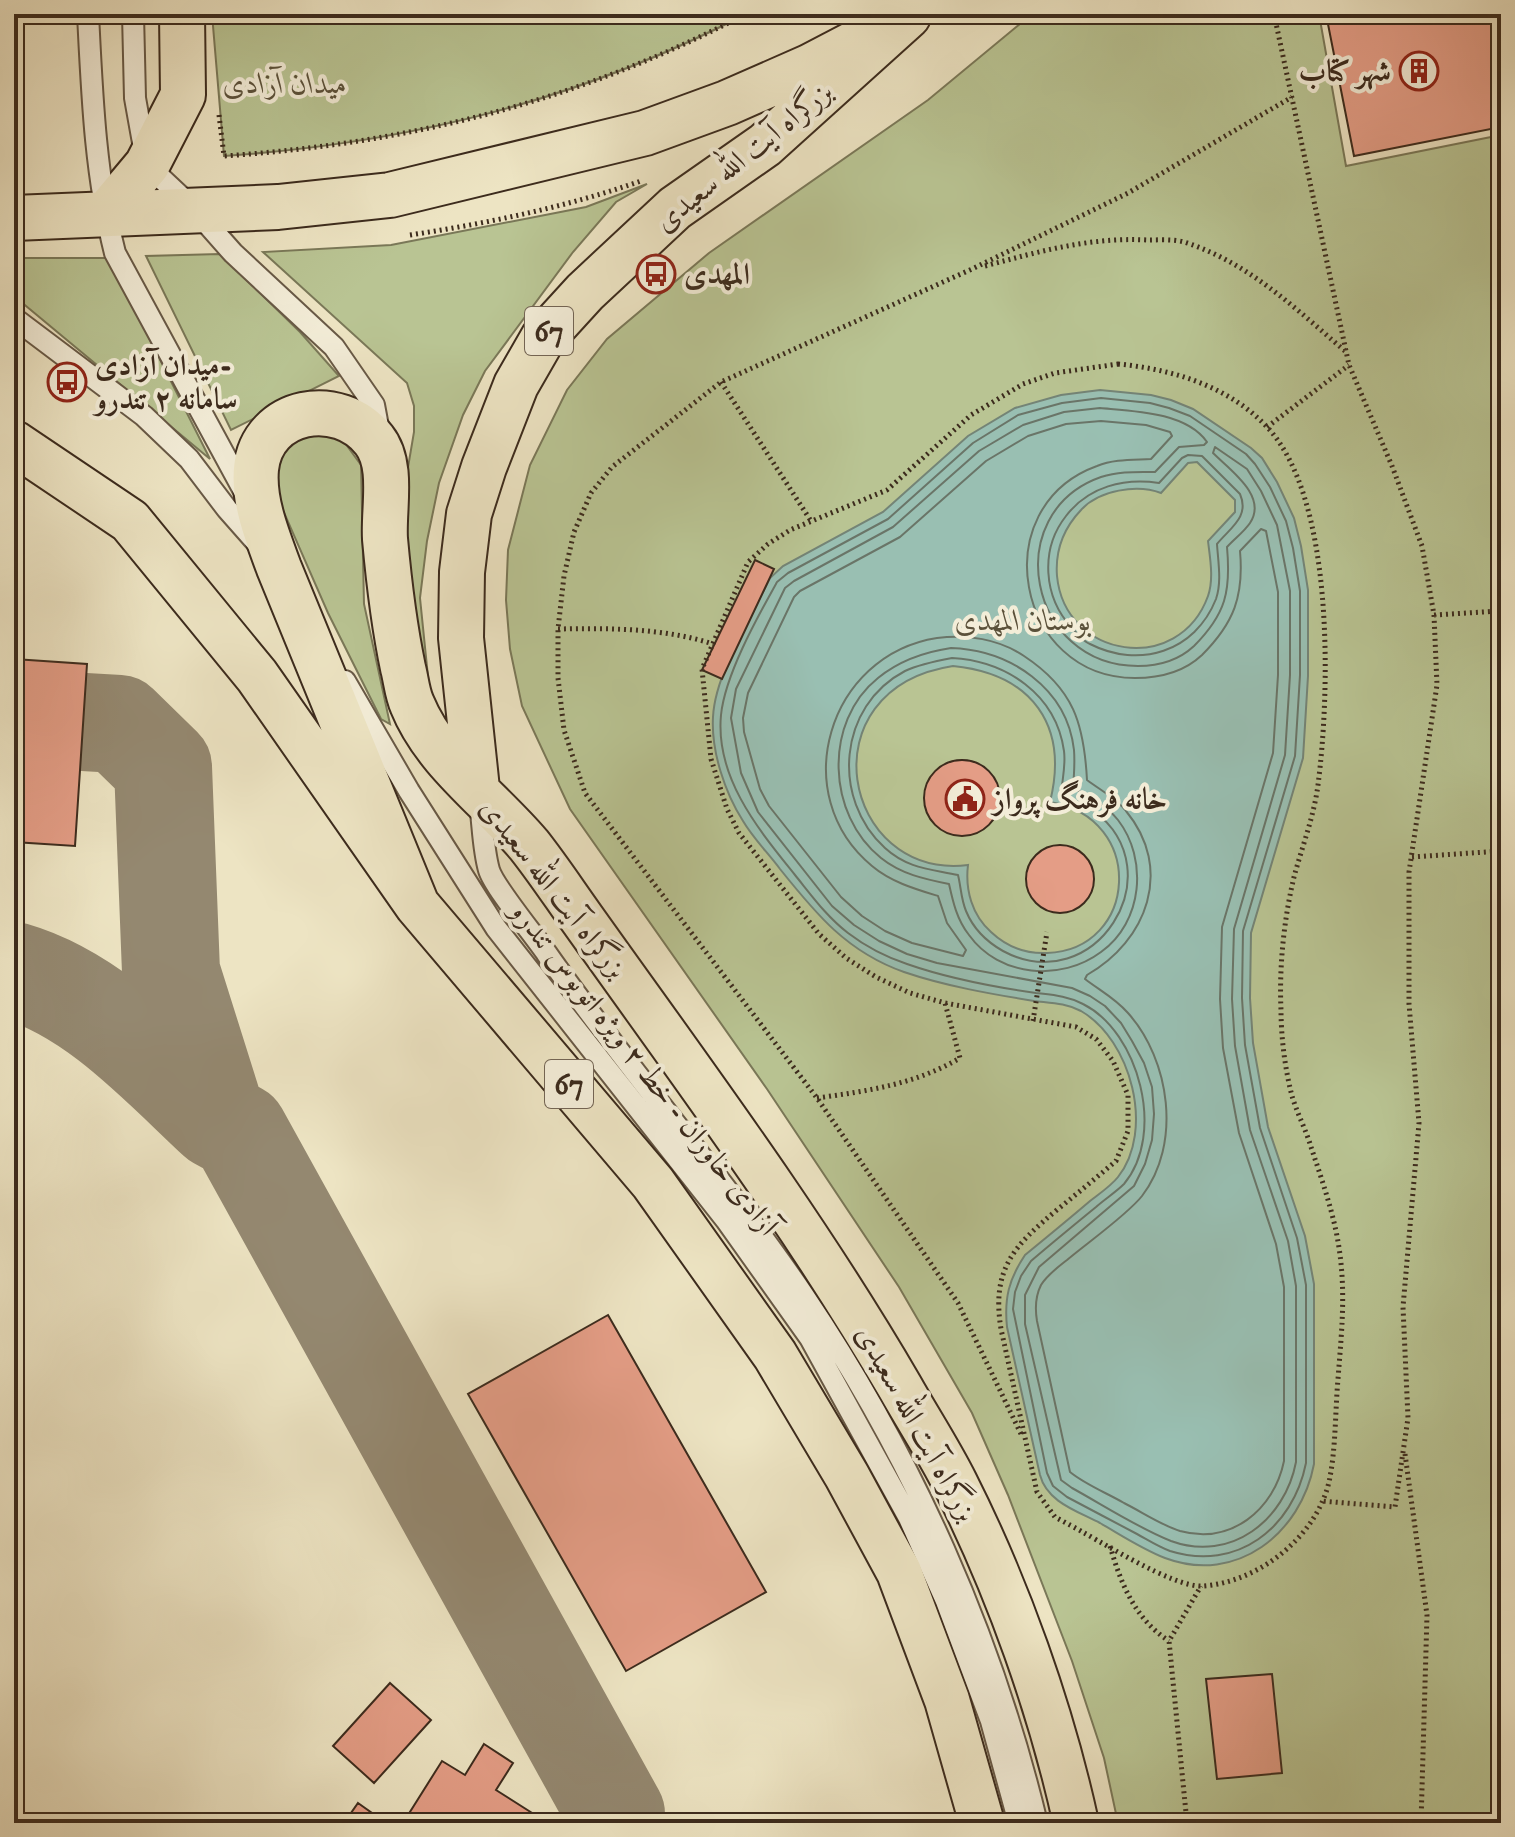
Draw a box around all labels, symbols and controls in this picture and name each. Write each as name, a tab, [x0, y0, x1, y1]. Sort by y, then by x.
building icon: شهر کتاب	[1398, 50, 1440, 92]
place label: شهر کتاب	[1298, 54, 1391, 91]
park label: میدان آزادی	[223, 65, 347, 103]
street label: بزرگراه آیت الله سعیدی	[643, 69, 841, 240]
bus stop icon: المهدی	[635, 253, 677, 295]
place label: المهدی	[684, 257, 750, 294]
road number: 67	[525, 307, 573, 355]
place label: میدان آزادی- سامانه ۲ تندرو	[92, 347, 238, 419]
bus stop icon: میدان آزادی- سامانه ۲ تندرو	[46, 361, 88, 403]
park label: بوستان المهدی	[955, 603, 1092, 640]
public building icon: خانه فرهنگ پرواز	[944, 778, 986, 820]
place label: خانه فرهنگ پرواز	[990, 779, 1167, 819]
street label: بزرگراه آیت الله سعیدی	[471, 788, 640, 987]
street label: آزادی خاوران - خط ۲ ویژه اتوبوس تندرو	[500, 891, 789, 1246]
road number: 67	[545, 1060, 593, 1108]
street label: بزرگراه آیت الله سعیدی	[846, 1316, 990, 1529]

